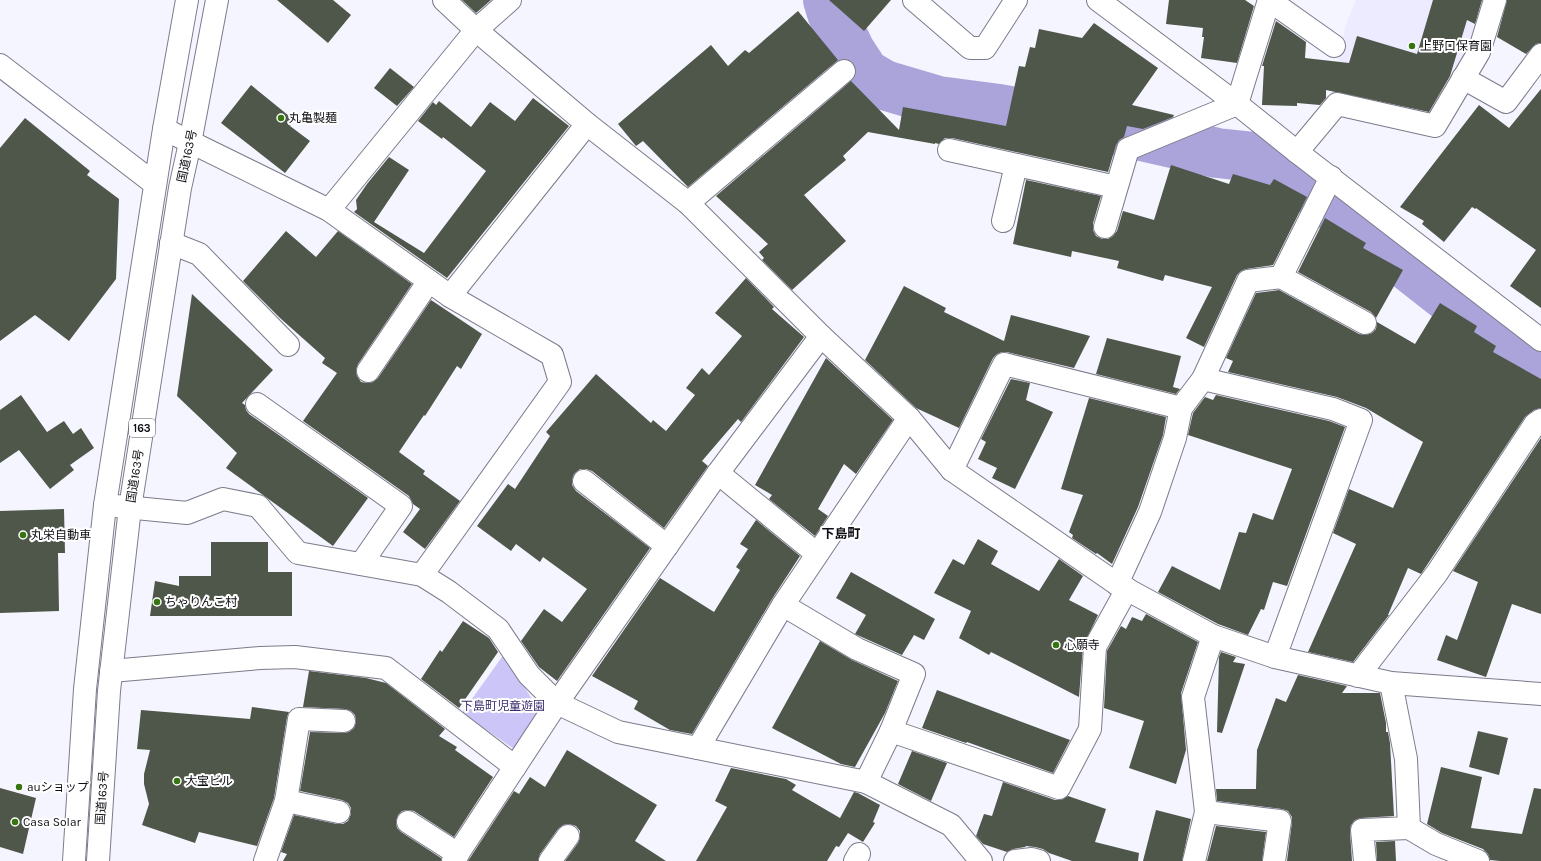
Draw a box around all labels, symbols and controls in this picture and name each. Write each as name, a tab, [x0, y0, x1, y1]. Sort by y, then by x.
place label: 上野口保育園	[1420, 39, 1492, 53]
marker: 上野口保育園	[1407, 41, 1417, 51]
place label: 丸亀製麺	[289, 111, 337, 125]
marker: 丸亀製麺	[276, 113, 286, 123]
street label: 国道163号	[175, 128, 199, 184]
road number: 163	[129, 419, 155, 437]
street label: 国道163号	[124, 448, 146, 504]
district label: 下島町	[821, 526, 861, 541]
place label: 丸栄自動車	[31, 528, 91, 542]
marker: 丸栄自動車	[18, 530, 28, 540]
place label: ちゃりんこ村	[165, 595, 238, 609]
marker: ちゃりんこ村	[152, 597, 162, 607]
place label: 心願寺	[1064, 638, 1100, 652]
marker: 心願寺	[1051, 640, 1061, 650]
park label: 下島町児童遊園	[461, 699, 545, 713]
street label: 国道163号	[93, 771, 111, 825]
place label: 大宝ビル	[185, 774, 233, 788]
marker: 大宝ビル	[172, 776, 182, 786]
place label: auショップ	[27, 780, 89, 794]
marker: auショップ	[14, 782, 24, 792]
place label: Casa Solar	[23, 815, 82, 829]
marker: Casa Solar	[10, 817, 20, 827]

